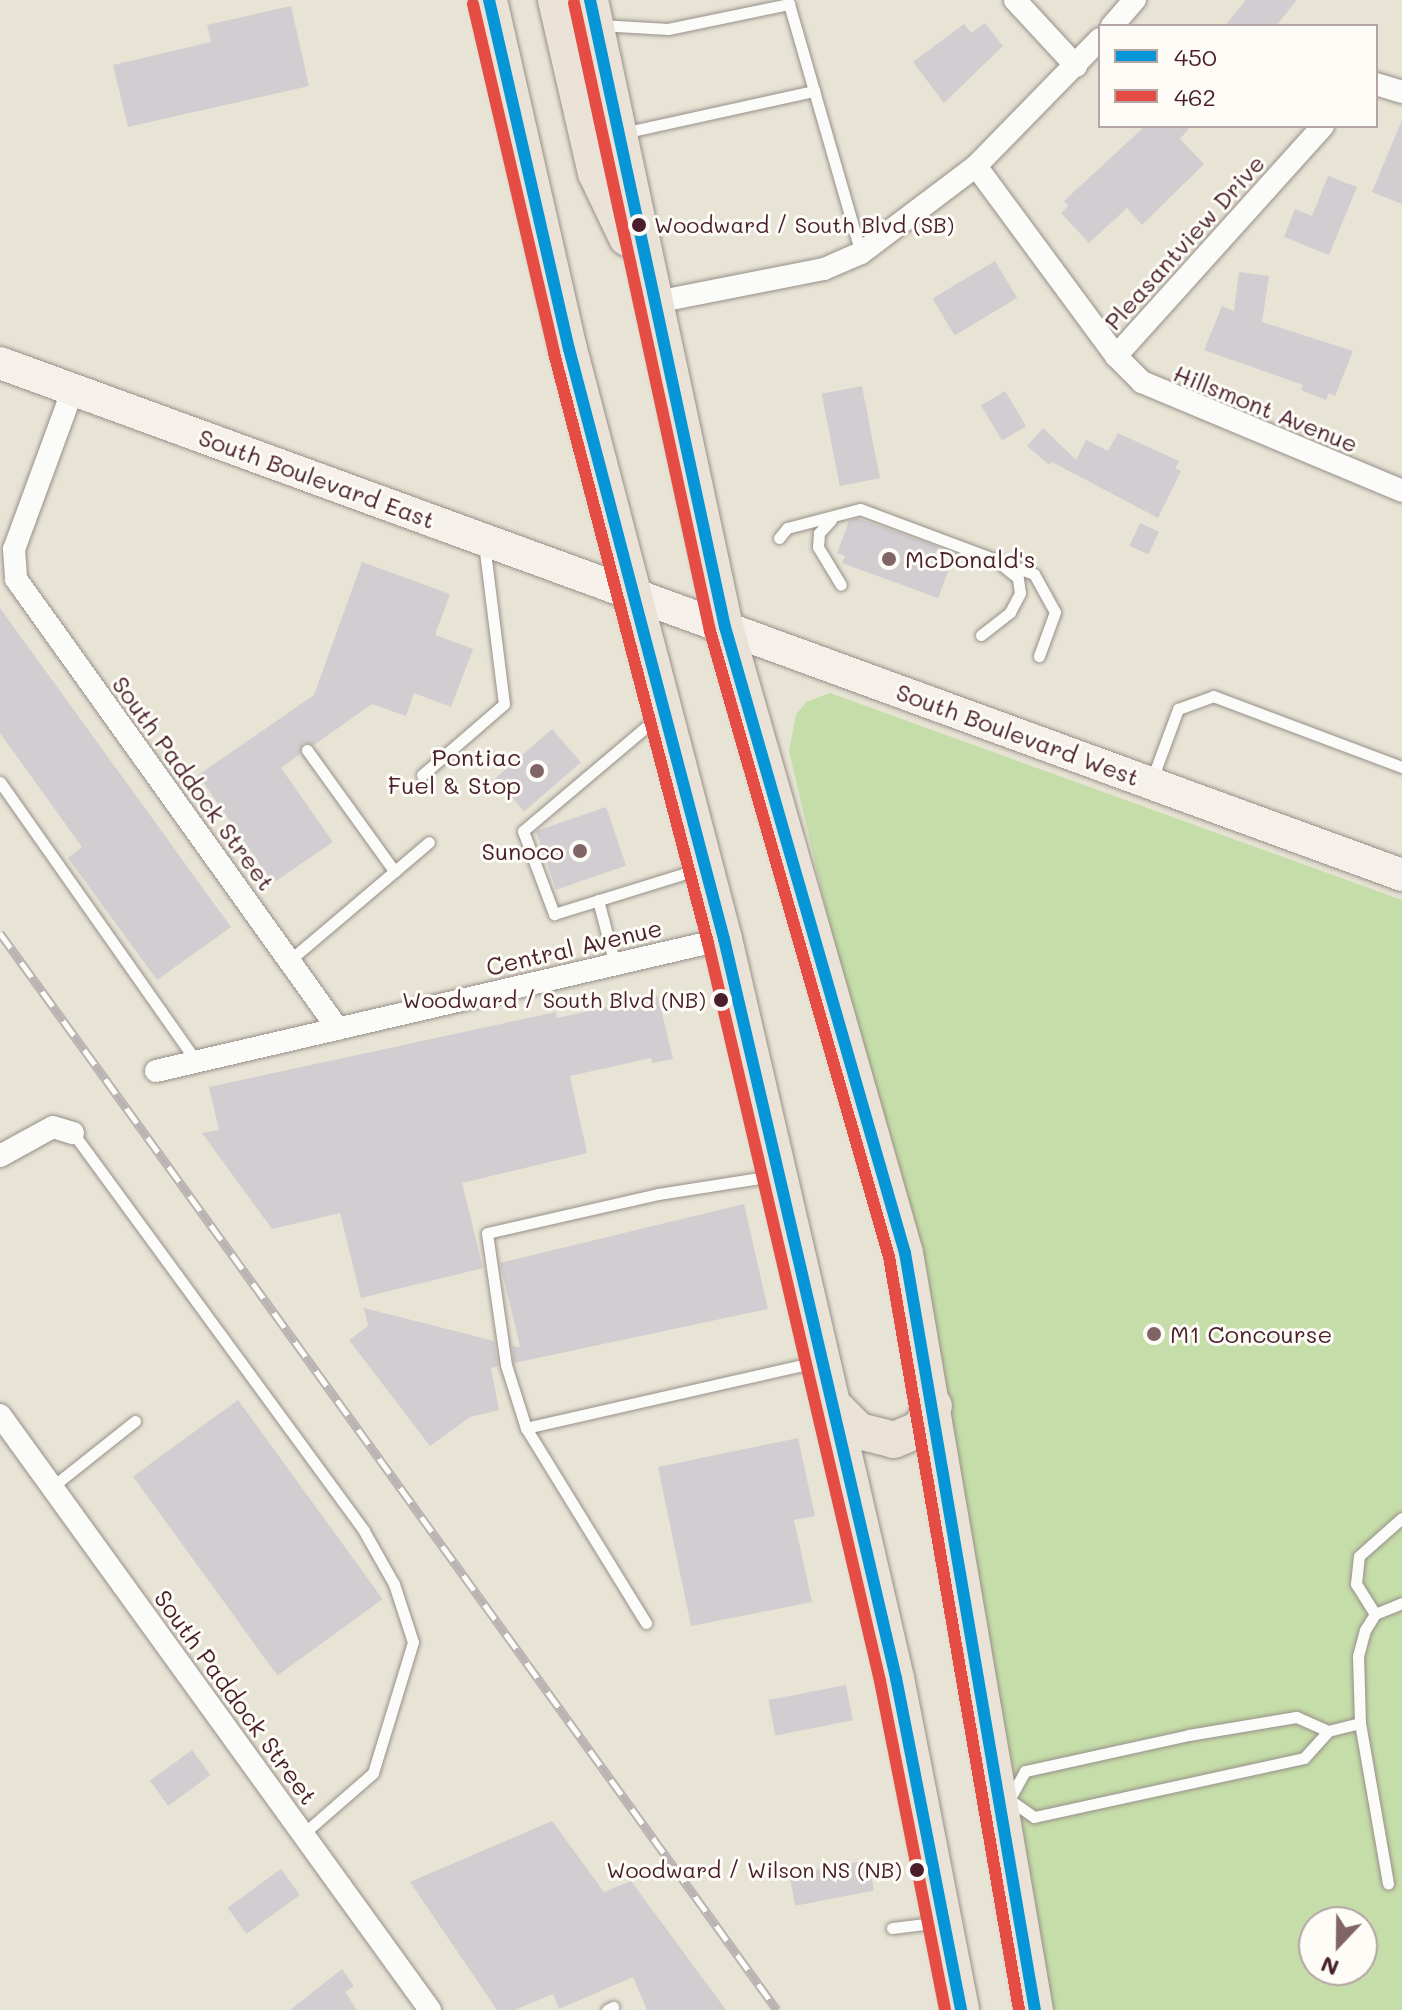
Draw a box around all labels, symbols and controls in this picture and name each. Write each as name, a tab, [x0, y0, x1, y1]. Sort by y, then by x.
legend	[1098, 24, 1378, 128]
text: 450	[1174, 41, 1217, 72]
text: 462	[1174, 81, 1216, 112]
street label: Pleasantview Drive	[1098, 149, 1270, 335]
place label: Woodward / South Blvd (SB)	[654, 212, 954, 238]
marker: Woodward / South Blvd (SB)	[631, 217, 647, 233]
street label: Hillsmont Avenue	[1170, 358, 1362, 458]
street label: South Boulevard East	[195, 422, 439, 534]
place label: McDonald's	[905, 545, 1035, 573]
marker: McDonald's	[880, 550, 898, 568]
street label: South Paddock Street	[107, 670, 281, 896]
street label: South Boulevard West	[893, 677, 1143, 791]
place label: Pontiac Fuel & Stop	[388, 743, 521, 799]
marker: Pontiac Fuel & Stop	[528, 762, 546, 780]
place label: Sunoco	[481, 837, 564, 865]
marker: Sunoco	[571, 842, 589, 860]
street label: Central Avenue	[483, 913, 665, 981]
place label: Woodward / South Blvd (NB)	[402, 987, 706, 1013]
marker: Woodward / South Blvd (NB)	[713, 992, 729, 1008]
place label: M1 Concourse	[1170, 1320, 1332, 1348]
marker: M1 Concourse	[1145, 1325, 1163, 1343]
street label: South Paddock Street	[149, 1584, 323, 1810]
place label: Woodward / Wilson NS (NB)	[606, 1857, 902, 1883]
marker: Woodward / Wilson NS (NB)	[909, 1862, 925, 1878]
north arrow	[1298, 1906, 1378, 1986]
text: N	[1316, 1950, 1343, 1983]

